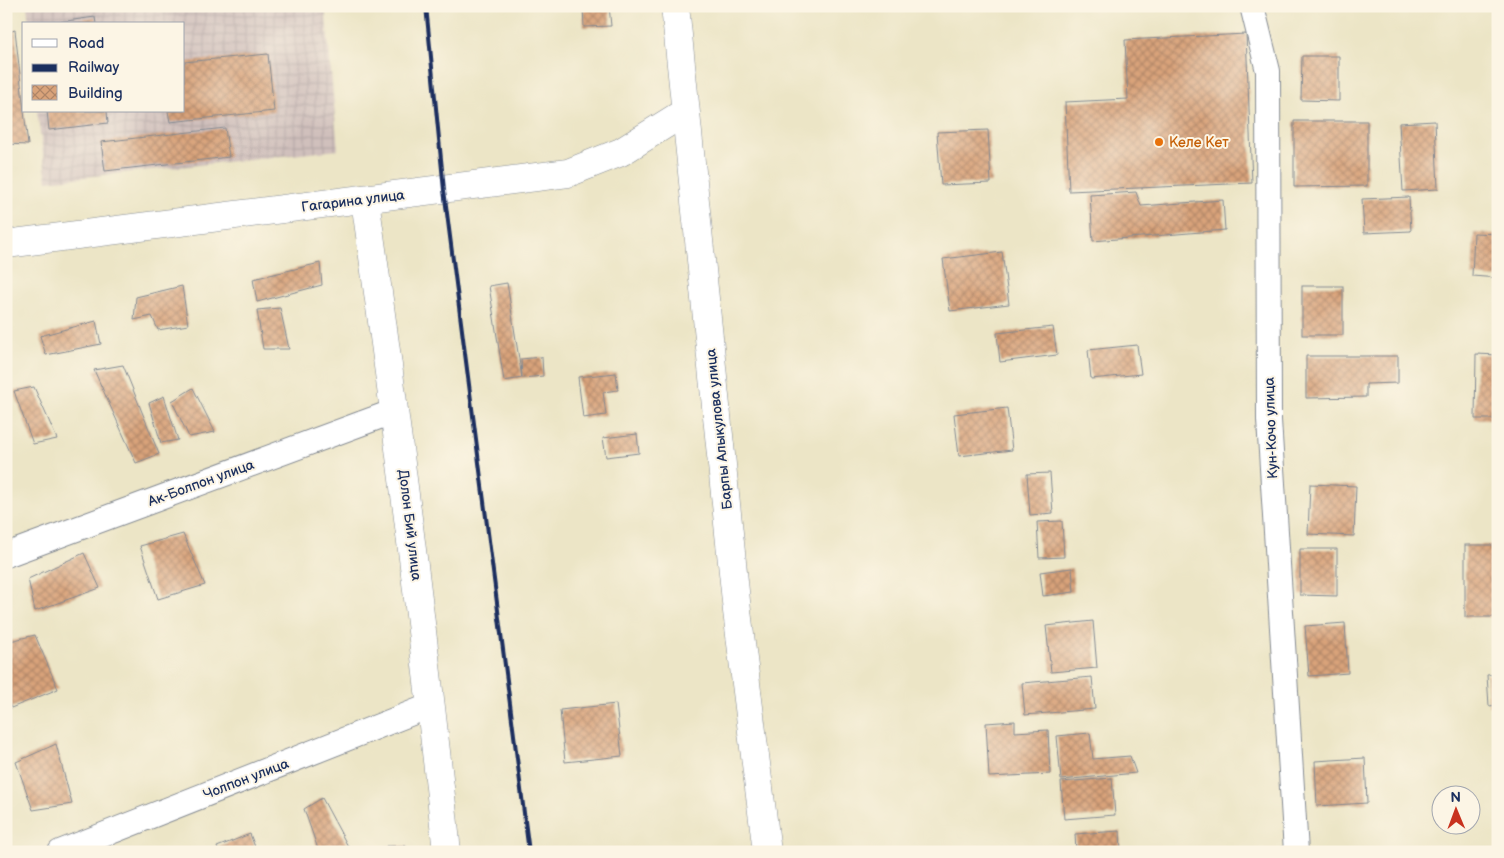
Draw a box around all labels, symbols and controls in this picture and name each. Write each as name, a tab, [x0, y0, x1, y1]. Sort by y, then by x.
legend	[22, 22, 185, 112]
text: Road	[68, 34, 104, 53]
text: Railway	[68, 58, 119, 77]
text: Building	[68, 84, 123, 103]
place label: Келе Кет	[1169, 134, 1229, 151]
marker: Келе Кет	[1153, 136, 1165, 148]
street label: Гагарина улица	[300, 186, 406, 216]
street label: Барпы Алыкулова улица	[702, 347, 736, 510]
street label: Кун-Кочо улица	[1261, 376, 1281, 479]
street label: Ак-Болпон улица	[145, 456, 257, 510]
street label: Долон Бий улица	[395, 468, 425, 582]
street label: Чолпон улица	[201, 755, 292, 803]
north arrow	[1432, 786, 1482, 836]
text: N	[1450, 789, 1461, 806]

